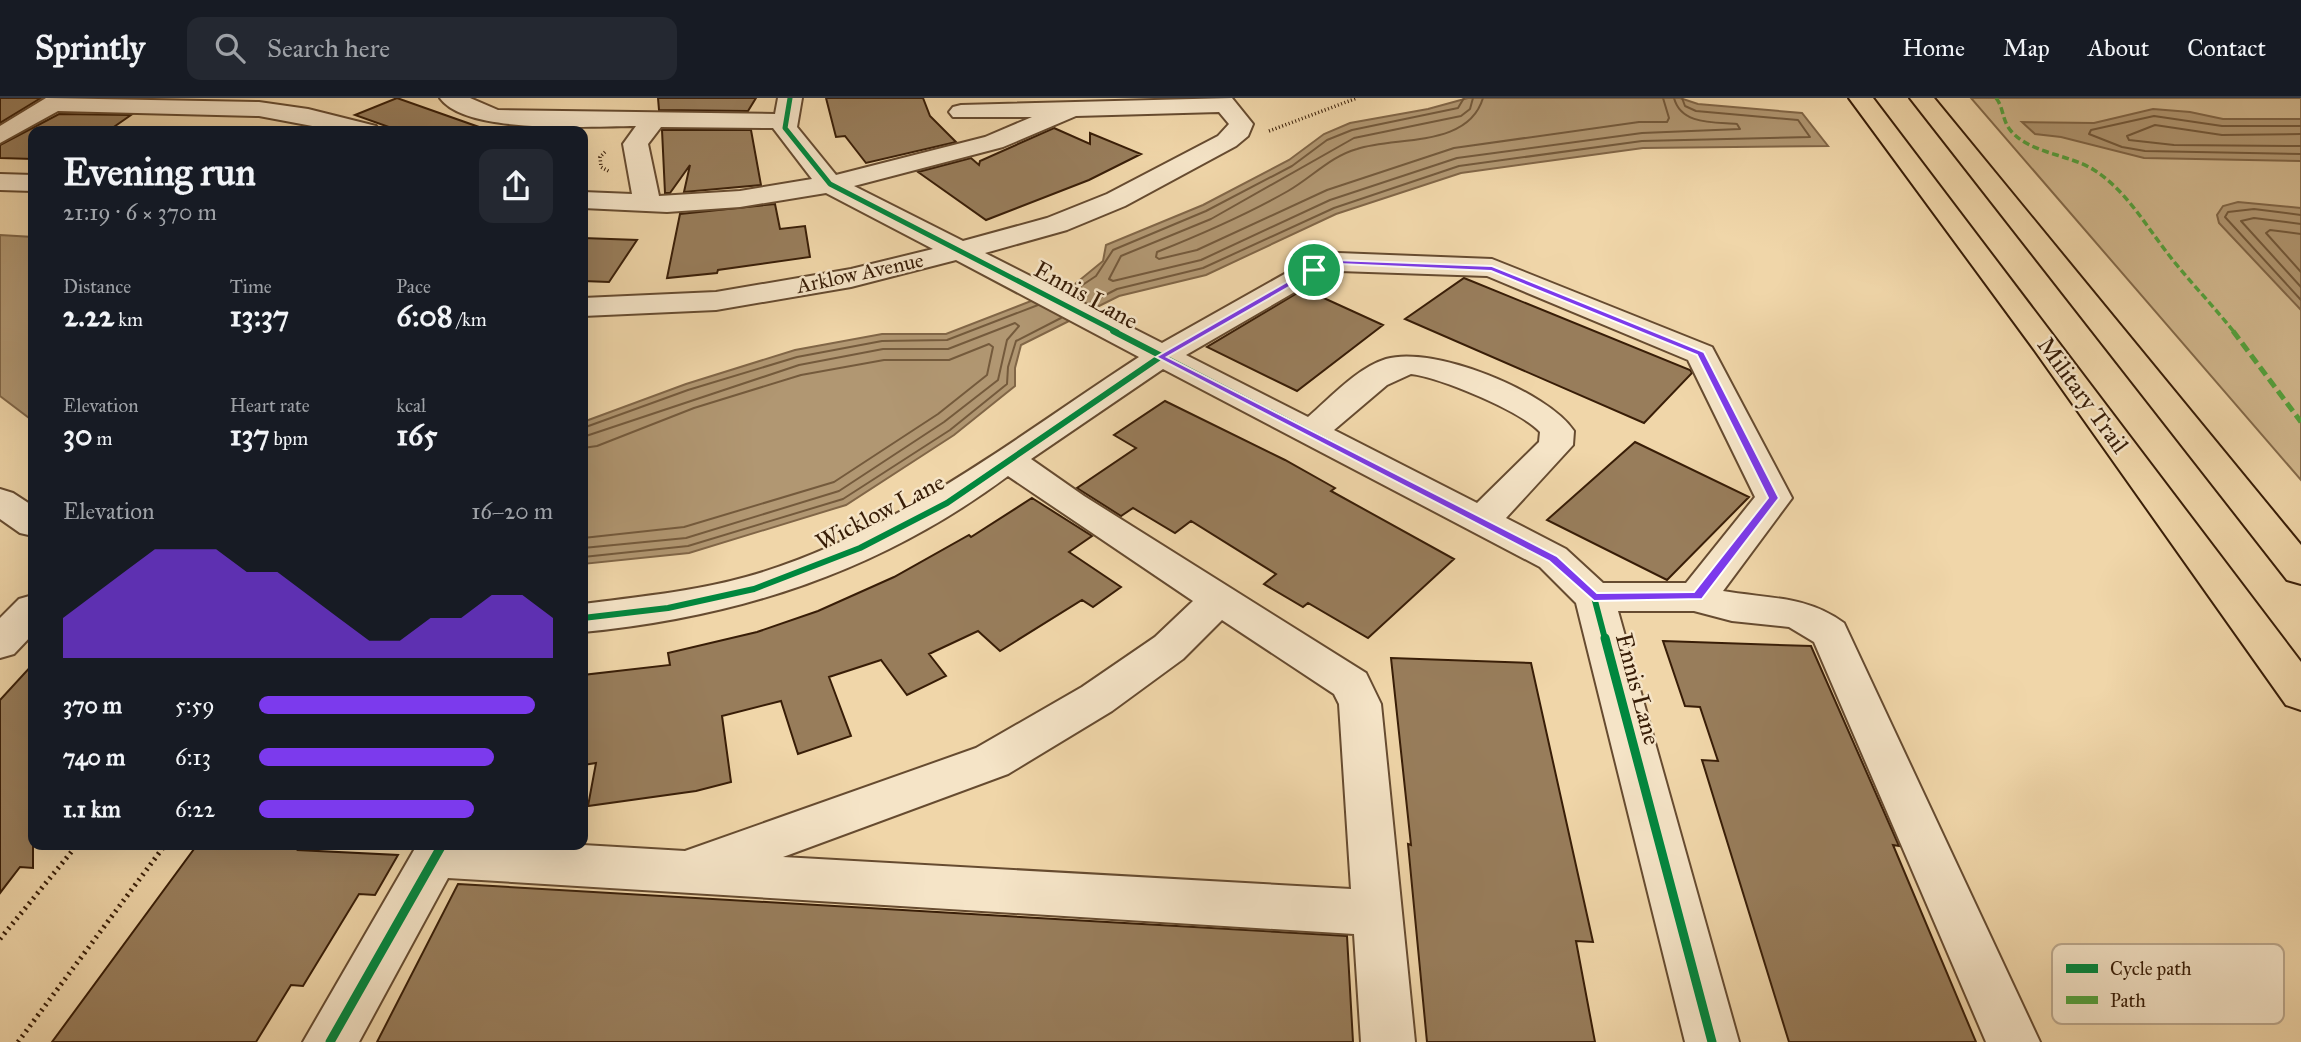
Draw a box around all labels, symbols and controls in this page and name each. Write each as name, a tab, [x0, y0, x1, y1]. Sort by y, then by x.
search box	[187, 17, 677, 80]
text: Sprintly	[35, 28, 145, 68]
icon: search	[211, 29, 249, 67]
text: Search here	[267, 32, 390, 64]
text: Home	[1902, 33, 1965, 63]
text: Map	[2003, 33, 2050, 63]
text: About	[2088, 33, 2149, 63]
text: Contact	[2187, 33, 2266, 63]
text: Evening run	[63, 149, 256, 195]
button: share	[479, 149, 553, 223]
text: 21:19 · 6 × 370 m	[63, 198, 217, 226]
pin	[1284, 240, 1344, 300]
street label: Arklow Avenue	[793, 247, 926, 299]
icon: arrive	[1295, 251, 1333, 289]
street label: Ennis Lane	[1029, 254, 1143, 336]
text: Distance	[63, 275, 131, 298]
text: Time	[230, 275, 272, 298]
text: Pace	[396, 275, 431, 298]
text: 2.22	[63, 298, 114, 334]
text: 13:37	[230, 298, 289, 334]
text: 6:08	[396, 298, 453, 334]
text: km	[114, 308, 143, 331]
text: /km	[453, 308, 487, 331]
street label: Military Trail	[2031, 331, 2136, 459]
text: Elevation	[63, 394, 138, 417]
text: Heart rate	[230, 394, 310, 417]
text: kcal	[396, 394, 426, 417]
text: 30	[63, 417, 92, 453]
text: 137	[230, 417, 270, 453]
text: 165	[396, 417, 437, 453]
text: m	[92, 427, 113, 450]
text: bpm	[270, 427, 308, 450]
street label: Wicklow Lane	[810, 467, 950, 557]
text: Elevation	[63, 497, 154, 525]
text: 16–20 m	[471, 497, 553, 525]
street label: Ennis Lane	[1609, 630, 1667, 748]
text: 370 m	[63, 691, 122, 719]
text: 5:59	[175, 691, 215, 719]
text: 740 m	[63, 743, 125, 771]
text: 6:13	[175, 743, 211, 771]
text: 1.1 km	[63, 795, 121, 823]
text: 6:22	[175, 795, 215, 823]
legend	[2052, 944, 2284, 1024]
text: Cycle path	[2110, 957, 2192, 980]
text: Path	[2110, 989, 2146, 1012]

